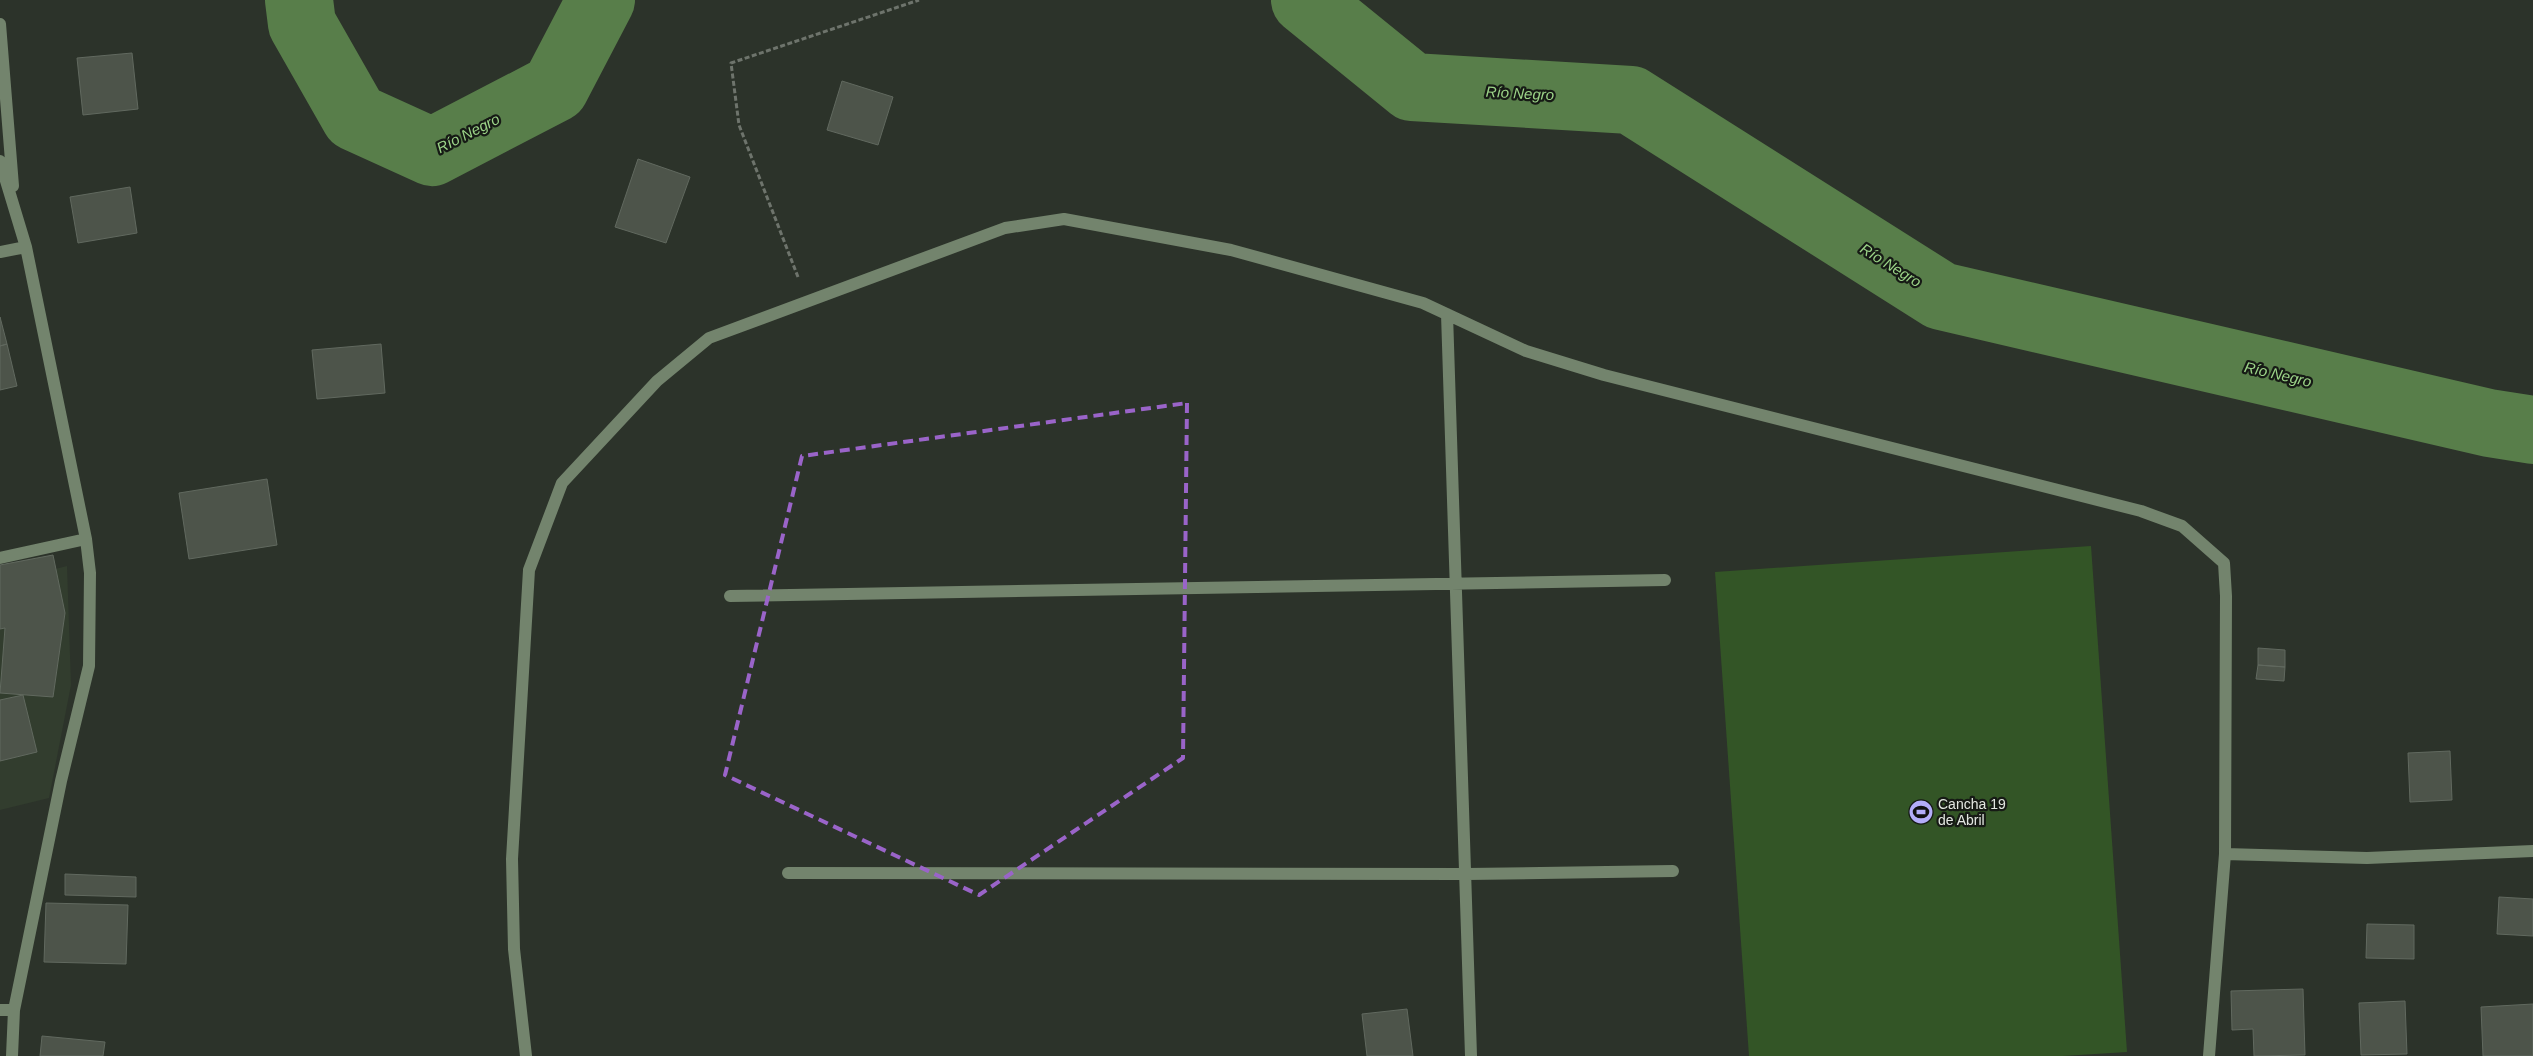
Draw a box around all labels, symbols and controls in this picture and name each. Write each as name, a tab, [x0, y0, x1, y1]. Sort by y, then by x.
water label: Río Negro	[1485, 83, 1555, 103]
water label: Río Negro	[434, 110, 502, 156]
water label: Río Negro	[1858, 240, 1924, 290]
water label: Río Negro	[2243, 358, 2313, 390]
place label: Cancha 19 de Abril	[1938, 796, 2006, 828]
sports icon: Cancha 19 de Abril	[1908, 799, 1934, 825]

